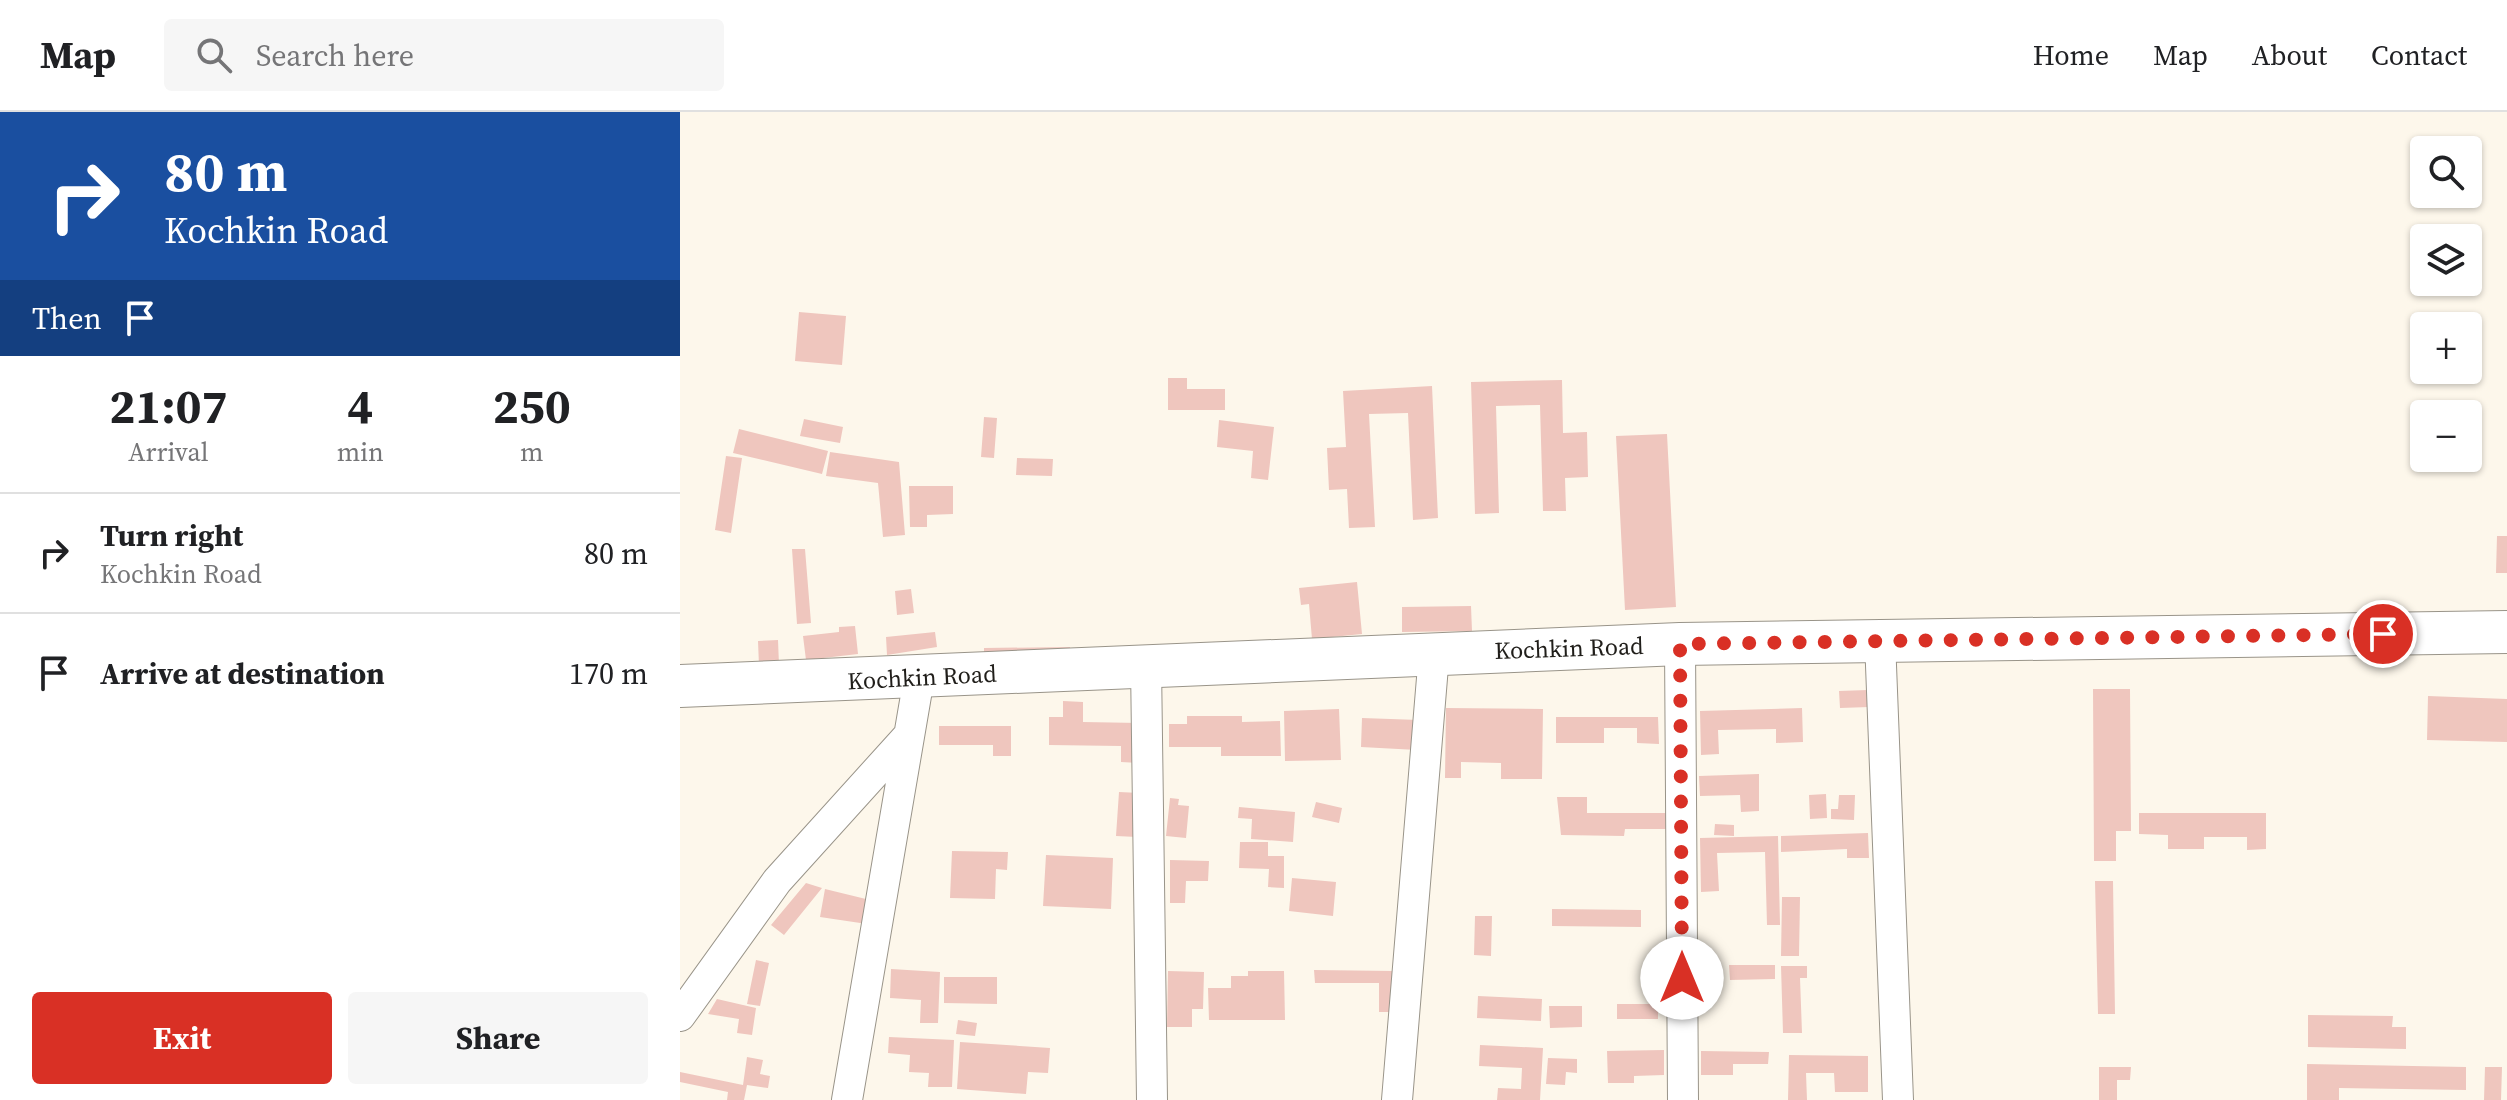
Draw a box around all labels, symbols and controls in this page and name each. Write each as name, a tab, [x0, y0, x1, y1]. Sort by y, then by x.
search box	[164, 19, 724, 91]
text: Map	[40, 29, 116, 81]
icon: search	[192, 33, 236, 77]
text: Search here	[256, 35, 414, 76]
text: Home	[2033, 36, 2109, 74]
text: Map	[2153, 36, 2208, 74]
text: About	[2252, 36, 2327, 74]
text: Contact	[2371, 36, 2467, 74]
text: 80 m	[164, 133, 287, 210]
map controls	[2410, 136, 2482, 472]
button: search	[2410, 136, 2482, 208]
icon: right	[32, 144, 136, 248]
text: Kochkin Road	[164, 206, 388, 255]
button: layers	[2410, 224, 2482, 296]
icon: arrive	[118, 296, 162, 340]
text: Then	[32, 298, 102, 339]
button: +	[2410, 312, 2482, 384]
text: 21:07	[109, 373, 228, 439]
text: 4	[347, 373, 373, 439]
text: 250	[493, 373, 571, 439]
button: −	[2410, 400, 2482, 472]
text: Arrival	[128, 434, 209, 470]
text: min	[337, 434, 384, 470]
text: m	[520, 434, 544, 470]
text: Turn right	[100, 515, 243, 556]
icon: right	[32, 531, 76, 575]
text: 80 m	[584, 533, 648, 574]
text: Kochkin Road	[100, 556, 262, 592]
pin	[2349, 600, 2417, 668]
icon: arrive	[2361, 612, 2405, 656]
street label: Kochkin Road	[1494, 629, 1645, 667]
icon: arrive	[32, 651, 76, 695]
text: Arrive at destination	[100, 653, 385, 694]
text: 170 m	[569, 653, 648, 694]
street label: Kochkin Road	[847, 657, 998, 697]
position arrow	[1640, 936, 1724, 1020]
button: Exit	[32, 992, 332, 1084]
button: Share	[348, 992, 648, 1084]

